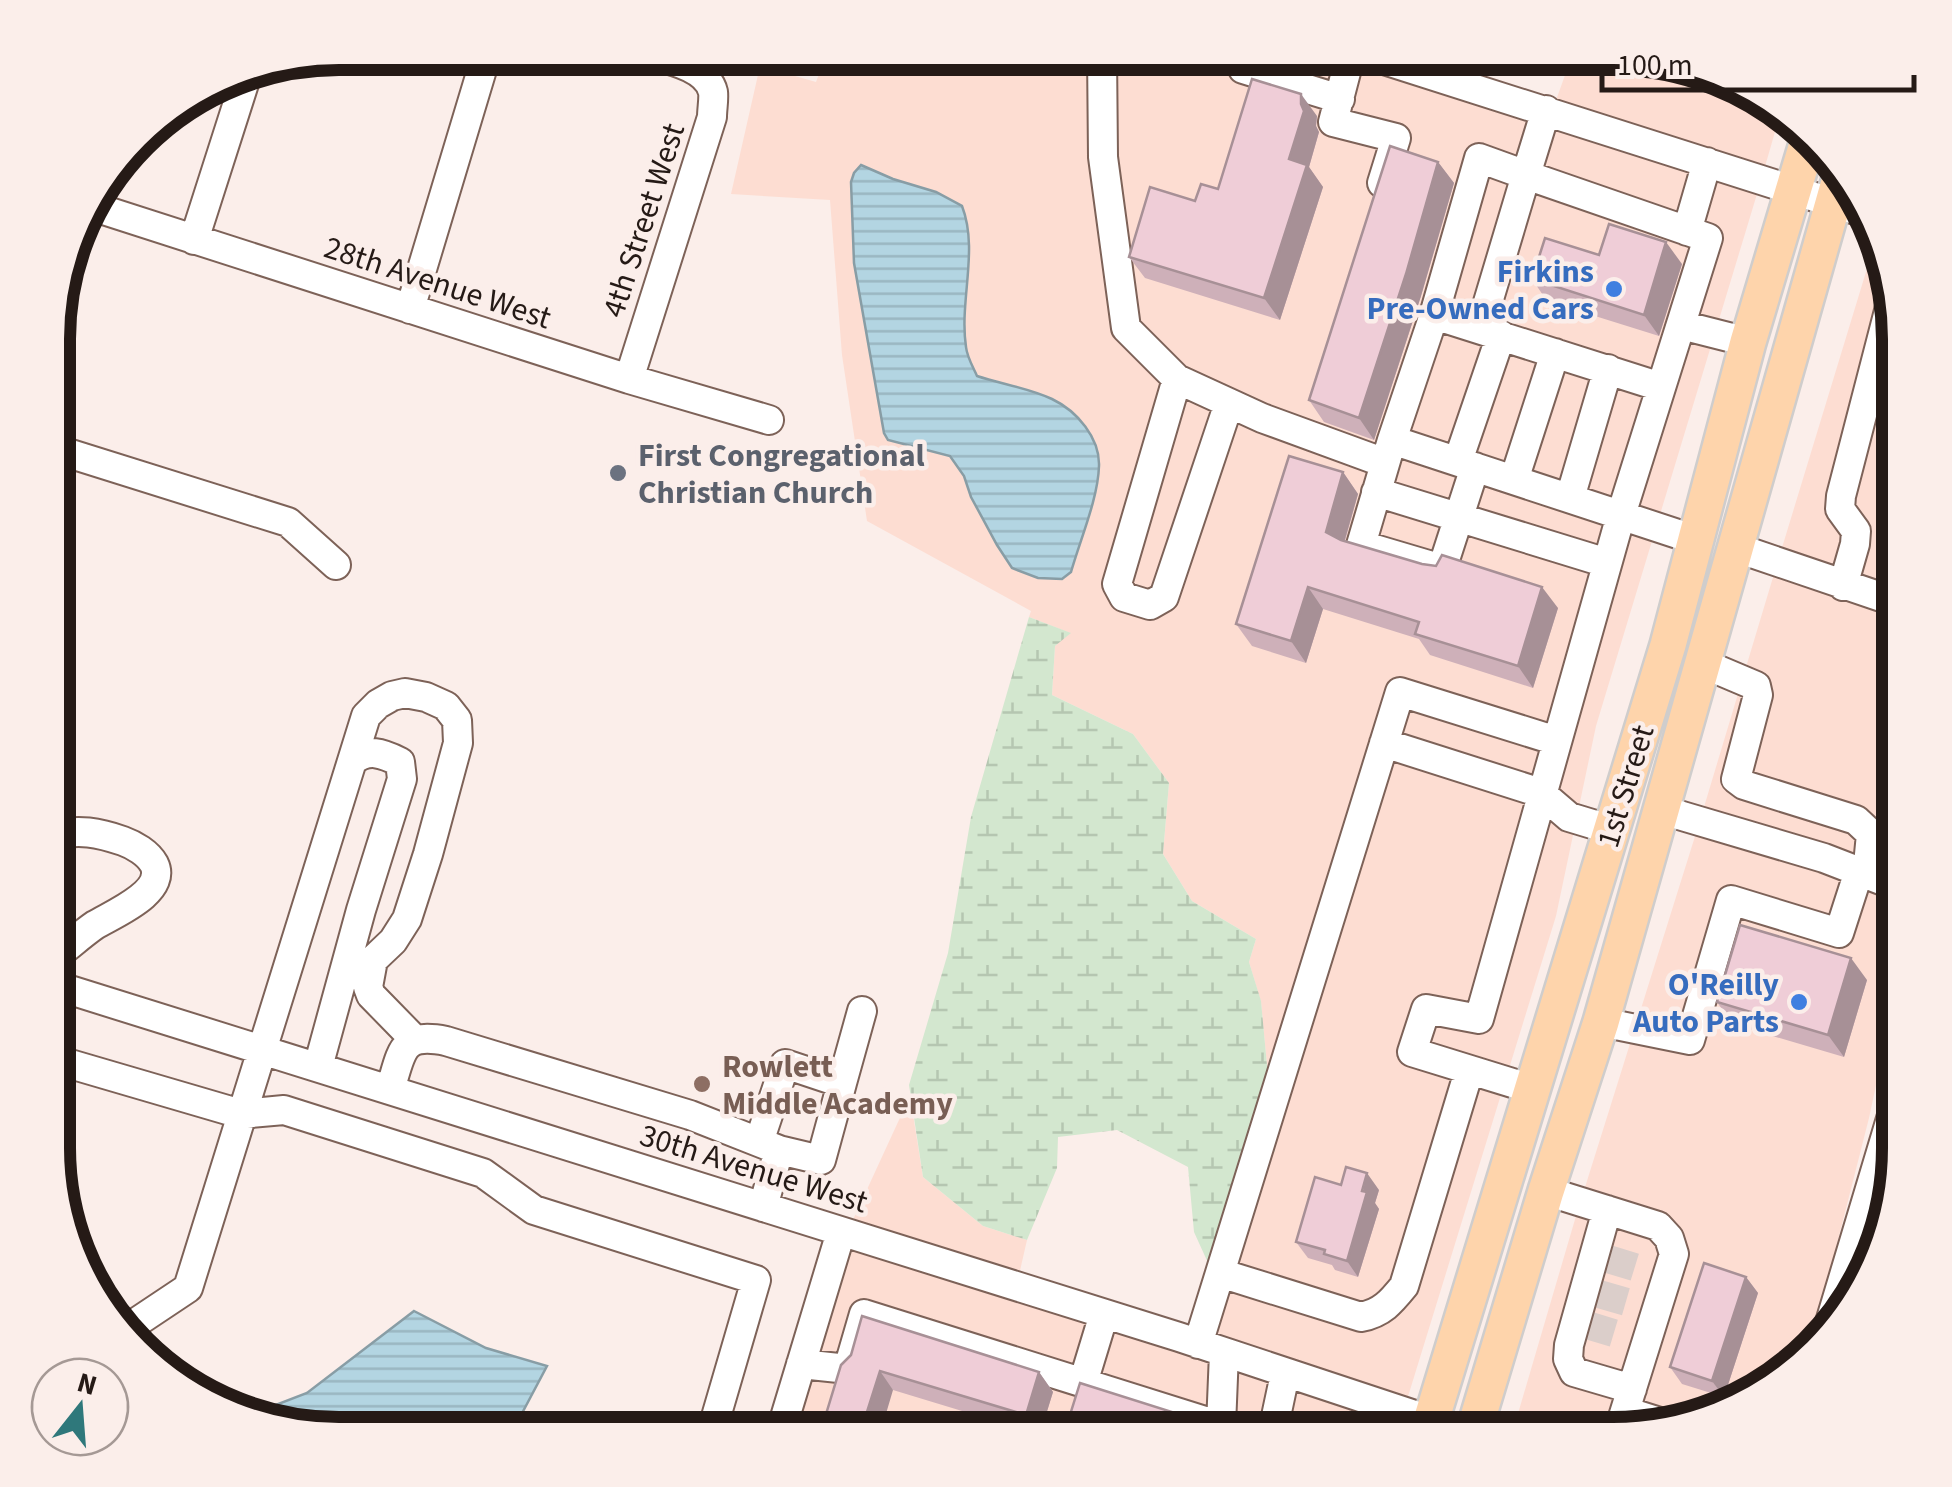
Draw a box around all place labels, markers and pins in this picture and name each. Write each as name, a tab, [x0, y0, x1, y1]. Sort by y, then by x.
place label: Firkins Pre-Owned Cars	[1367, 249, 1594, 332]
marker: Firkins Pre-Owned Cars	[1603, 278, 1625, 300]
place label: First Congregational Christian Church	[638, 433, 925, 516]
marker: First Congregational Christian Church	[607, 462, 629, 484]
place label: O'Reilly Auto Parts	[1632, 962, 1779, 1045]
marker: O'Reilly Auto Parts	[1788, 991, 1810, 1013]
place label: Rowlett Middle Academy	[722, 1044, 953, 1127]
marker: Rowlett Middle Academy	[691, 1073, 713, 1095]

